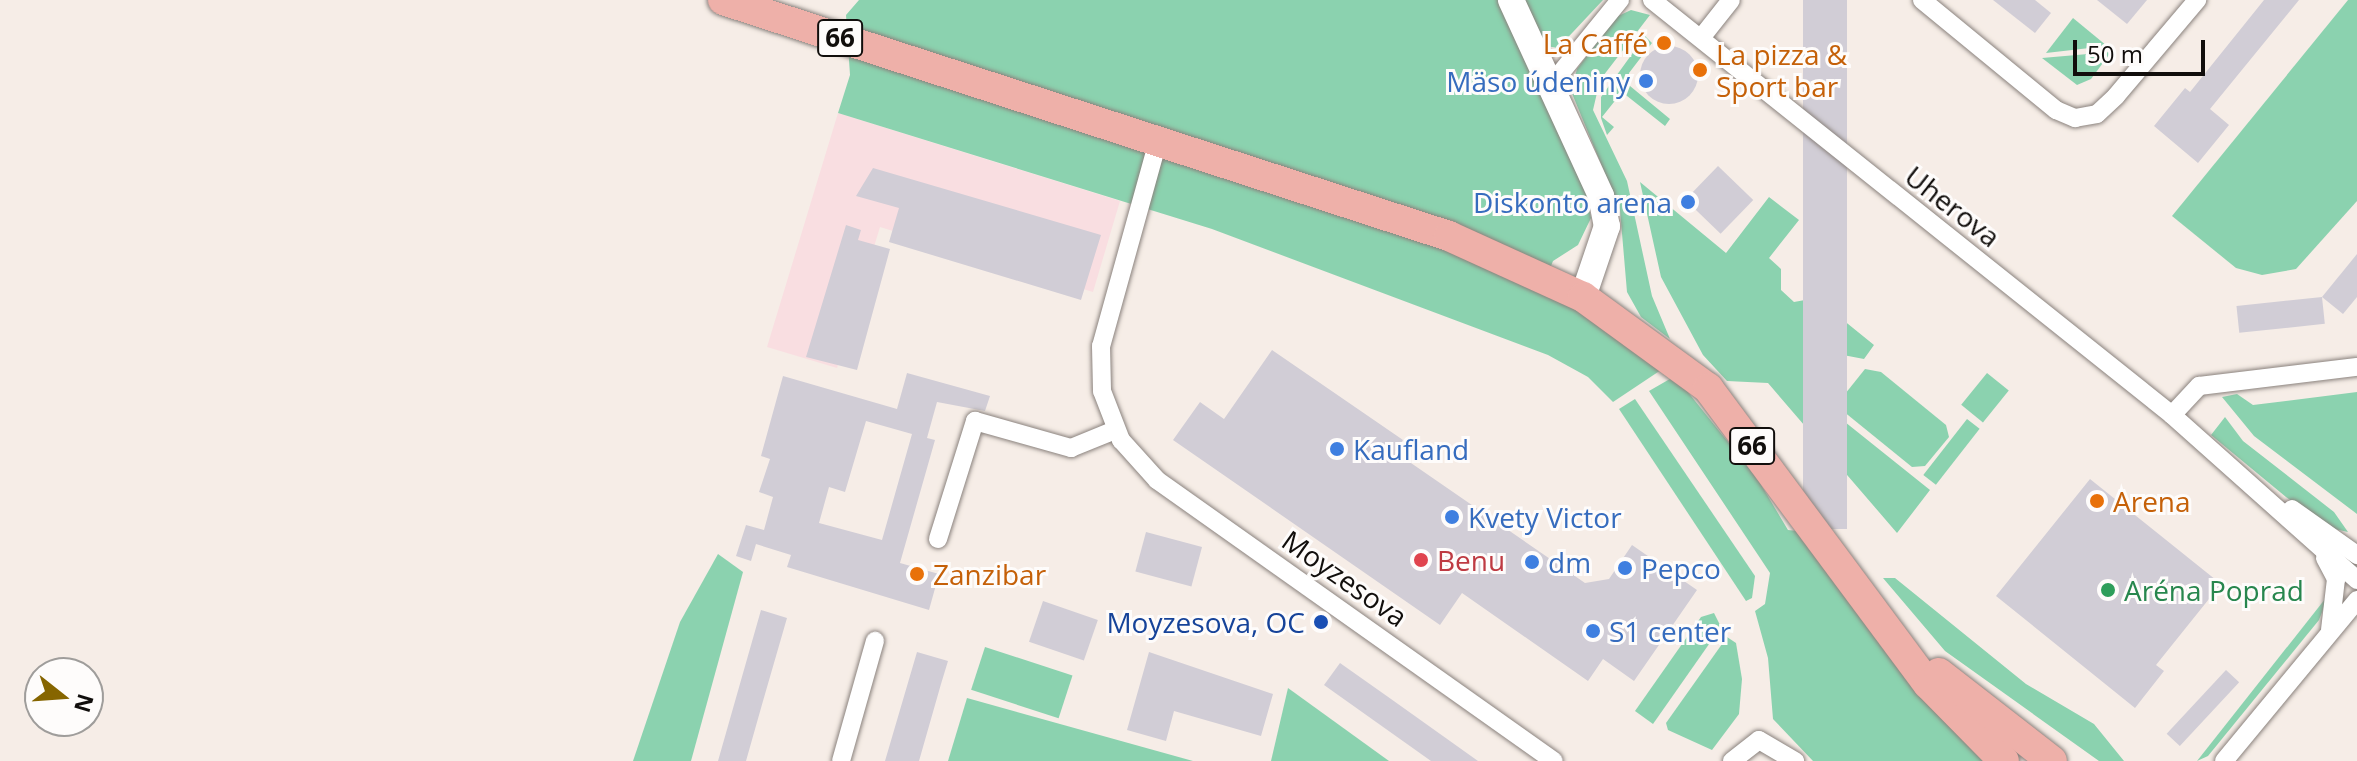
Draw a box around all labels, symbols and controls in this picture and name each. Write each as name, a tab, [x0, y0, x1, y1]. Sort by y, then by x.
road number: 66	[816, 16, 864, 60]
scale bar	[2077, 24, 2209, 74]
place label: La Caffé	[1543, 26, 1648, 60]
marker: La Caffé	[1655, 34, 1673, 52]
place label: La pizza & Sport bar	[1716, 37, 1847, 103]
text: 50 m	[2087, 37, 2143, 70]
marker: La pizza & Sport bar	[1691, 61, 1709, 79]
place label: Mäso údeniny	[1446, 64, 1630, 98]
marker: Mäso údeniny	[1637, 72, 1655, 90]
street label: Uherova	[1899, 159, 2007, 253]
place label: Diskonto arena	[1473, 185, 1672, 219]
marker: Diskonto arena	[1679, 193, 1697, 211]
road number: 66	[1728, 424, 1776, 468]
place label: Kaufland	[1353, 432, 1469, 466]
marker: Kaufland	[1328, 440, 1346, 458]
place label: Arena	[2113, 484, 2191, 518]
marker: Arena	[2088, 492, 2106, 510]
place label: Kvety Victor	[1468, 500, 1622, 534]
marker: Kvety Victor	[1443, 508, 1461, 526]
street label: Moyzesova	[1276, 523, 1414, 633]
place label: Benu	[1437, 543, 1505, 577]
place label: dm	[1548, 545, 1591, 579]
marker: Benu	[1412, 551, 1430, 569]
place label: Pepco	[1641, 551, 1721, 585]
marker: dm	[1523, 553, 1541, 571]
place label: Zanzibar	[933, 557, 1046, 591]
marker: Pepco	[1616, 559, 1634, 577]
marker: Zanzibar	[908, 565, 926, 583]
place label: Aréna Poprad	[2124, 573, 2304, 607]
marker: Aréna Poprad	[2099, 581, 2117, 599]
place label: Moyzesova, OC	[1106, 605, 1305, 639]
marker: Moyzesova, OC	[1312, 613, 1330, 631]
place label: S1 center	[1609, 614, 1731, 648]
marker: S1 center	[1584, 622, 1602, 640]
north arrow	[24, 657, 104, 737]
text: N	[68, 690, 102, 716]

